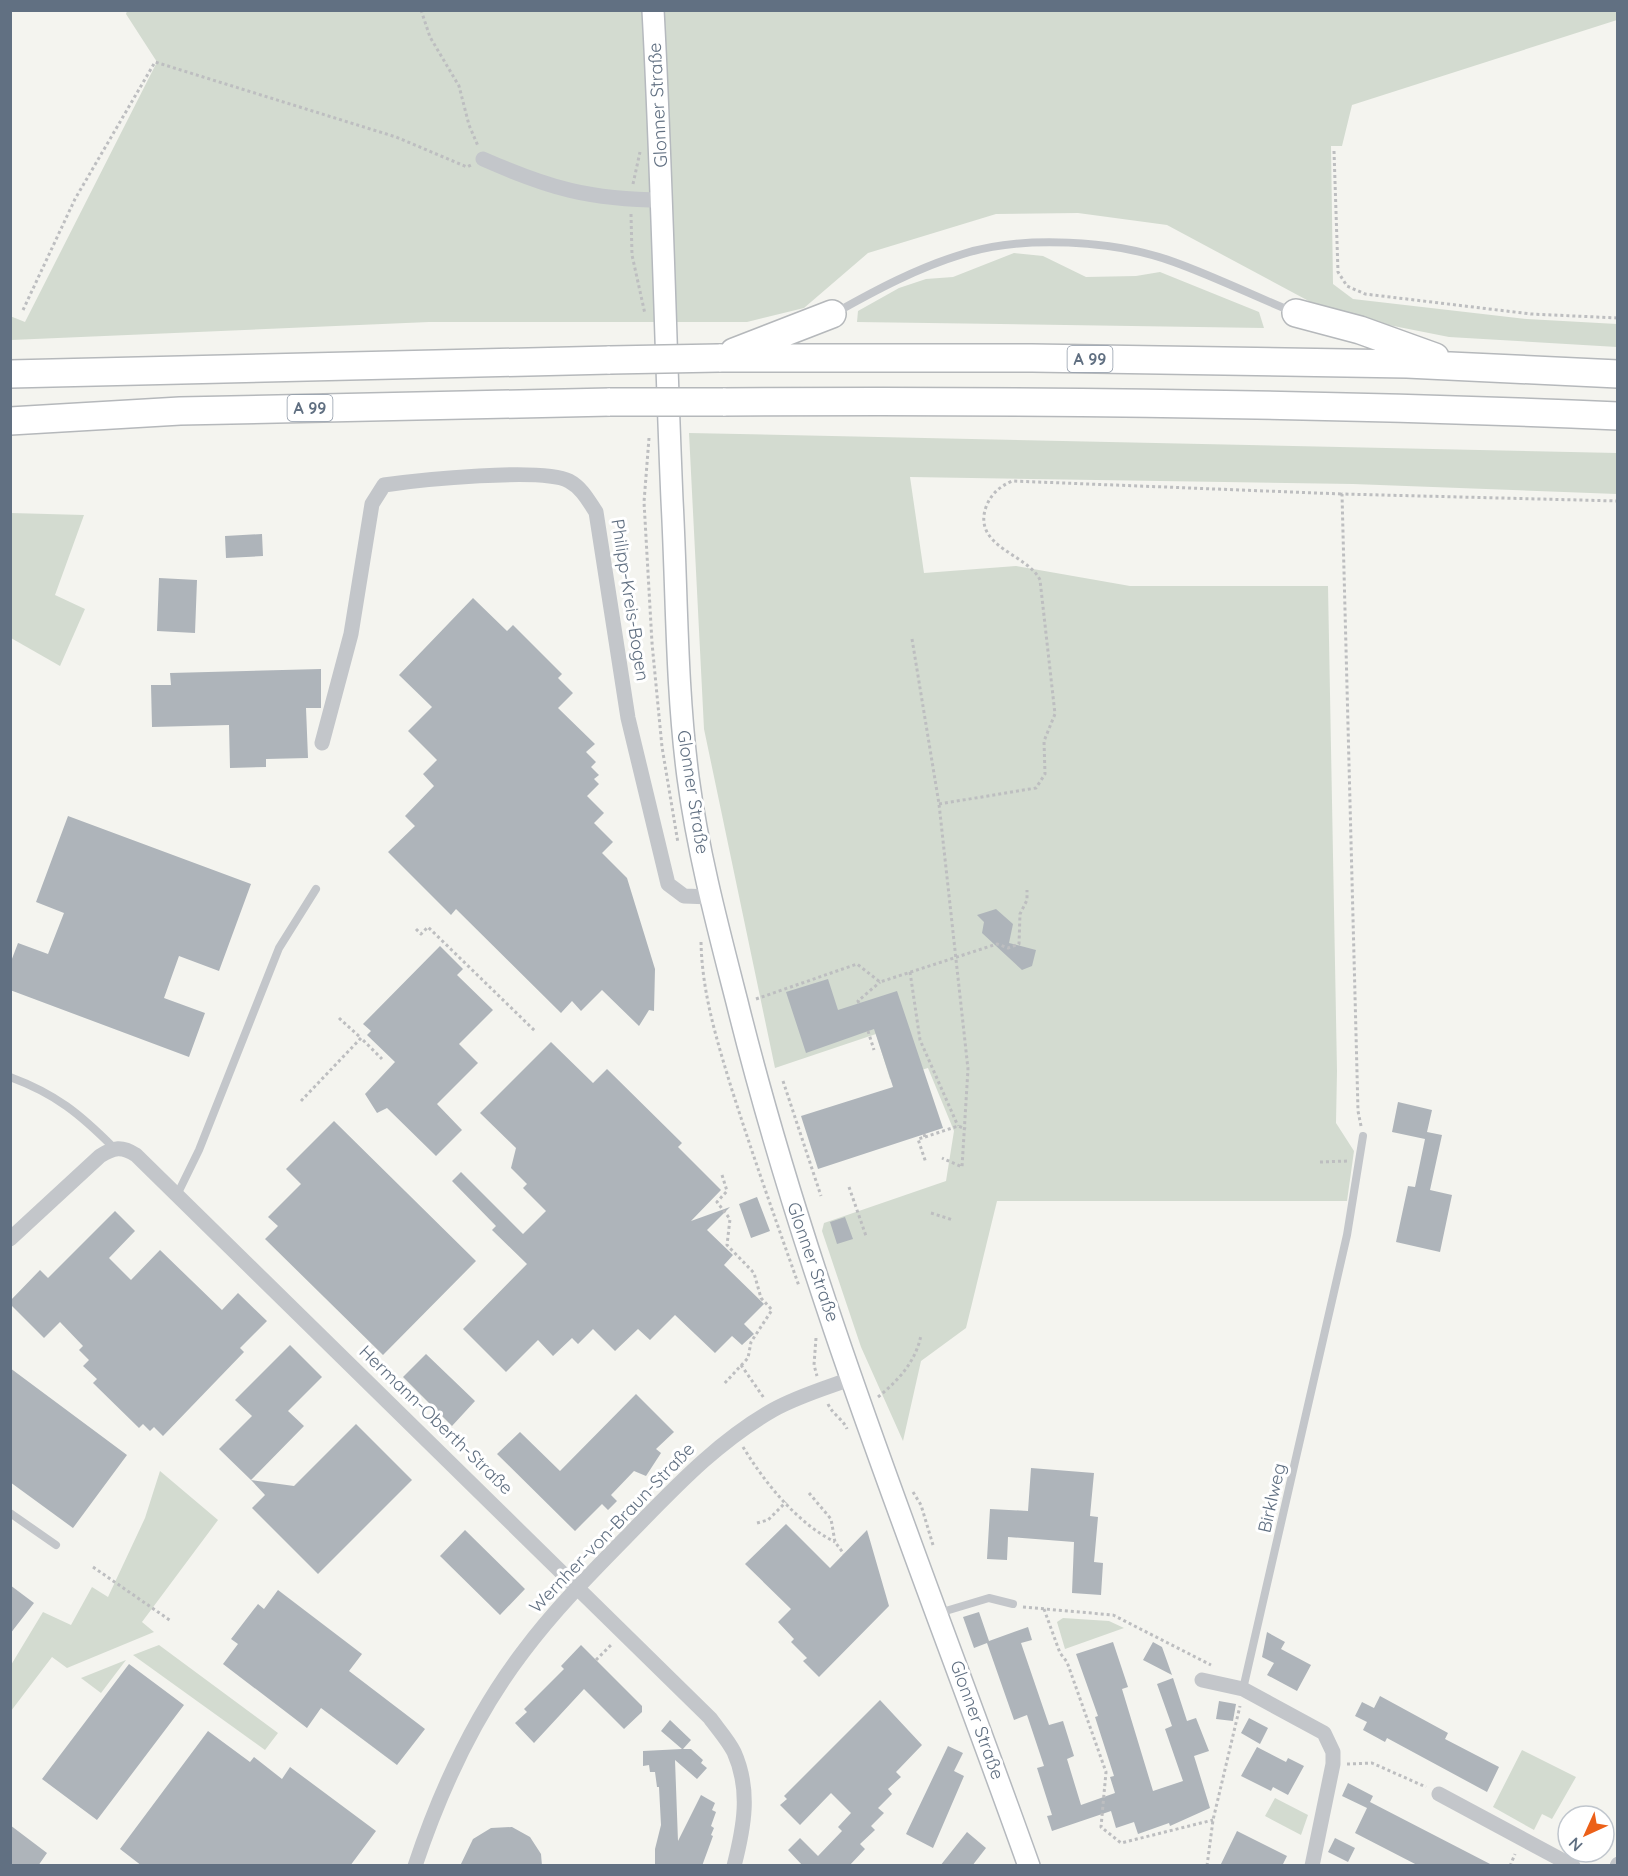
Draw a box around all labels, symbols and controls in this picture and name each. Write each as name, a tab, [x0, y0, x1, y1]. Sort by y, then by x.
street label: Glonner Straße	[643, 42, 672, 168]
road number: A 99	[1068, 346, 1112, 372]
road number: A 99	[288, 395, 332, 421]
street label: Philipp-Kreis-Bogen	[606, 517, 655, 683]
street label: Glonner Straße	[672, 728, 715, 855]
street label: Glonner Straße	[782, 1199, 845, 1325]
street label: Hermann-Oberth-Straße	[355, 1340, 518, 1499]
street label: Wernher-von-Braun-Straße	[524, 1438, 699, 1618]
street label: Birklweg	[1252, 1461, 1291, 1535]
street label: Glonner Straße	[945, 1657, 1010, 1783]
north arrow	[1556, 1804, 1616, 1864]
text: N	[1564, 1833, 1587, 1856]

